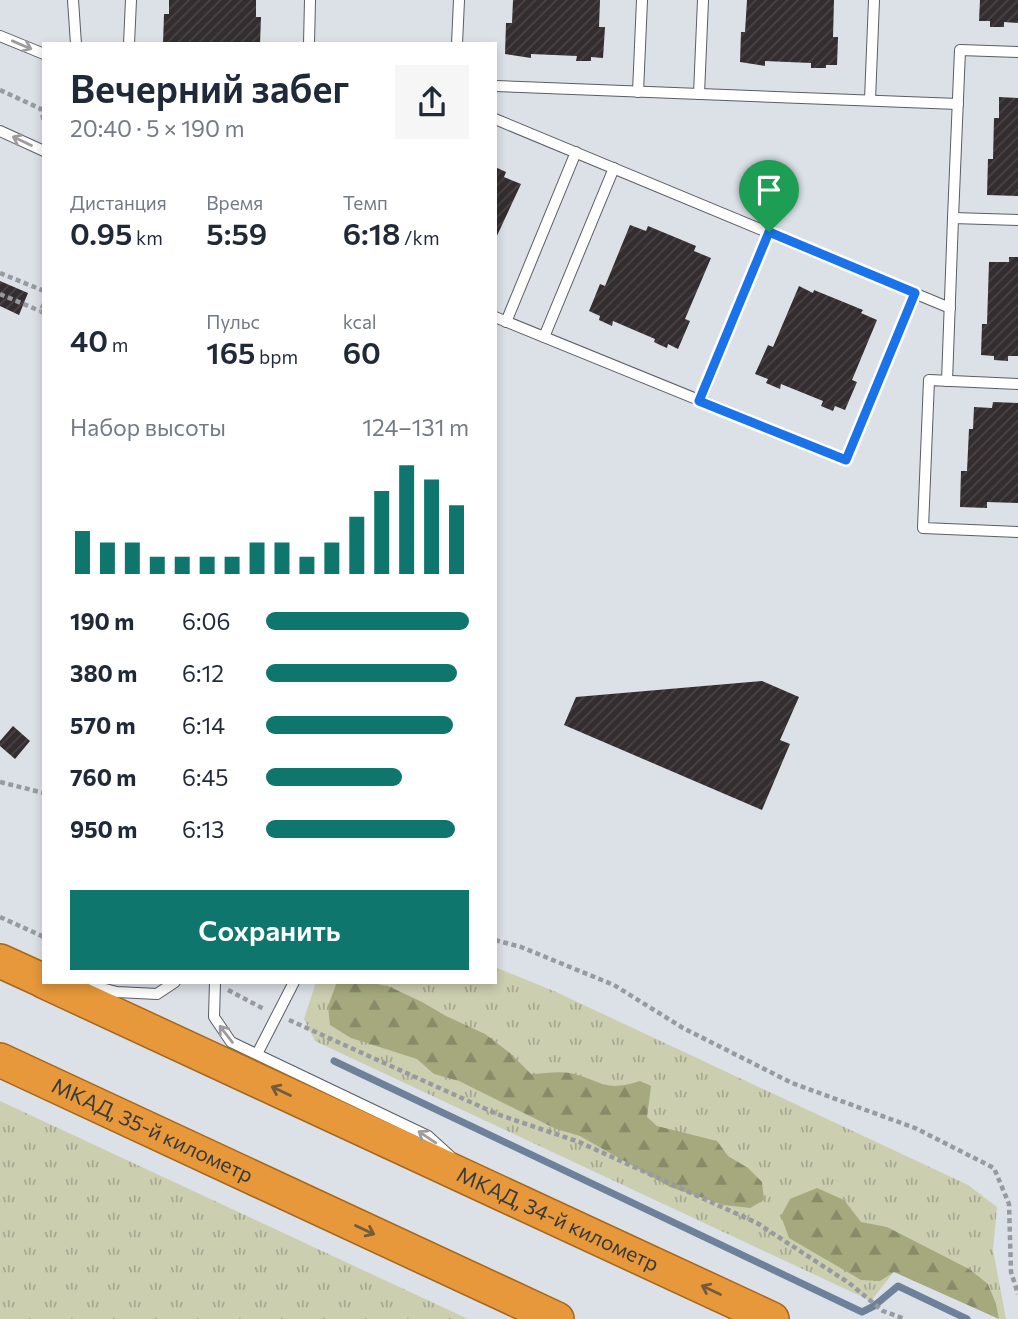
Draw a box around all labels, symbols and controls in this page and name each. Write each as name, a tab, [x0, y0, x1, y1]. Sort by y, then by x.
one-way arrow	[11, 39, 32, 52]
text: Вечерний забег	[70, 64, 349, 111]
button: share	[395, 65, 469, 139]
text: 20:40 · 5 × 190 m	[70, 114, 244, 142]
one-way arrow	[12, 134, 33, 147]
pin	[739, 160, 799, 232]
icon: arrive	[750, 171, 788, 209]
text: Дистанция	[70, 191, 167, 214]
text: Время	[206, 191, 263, 214]
text: Темп	[343, 191, 388, 214]
text: 0.95	[70, 214, 132, 251]
text: 5:59	[206, 214, 267, 251]
text: 6:18	[343, 214, 400, 251]
text: km	[132, 226, 163, 249]
text: /km	[400, 226, 439, 249]
text: Пульс	[206, 310, 260, 333]
text: kcal	[343, 310, 377, 333]
text: 40	[70, 321, 108, 358]
text: m	[108, 333, 128, 356]
text: 165	[206, 333, 255, 370]
text: 60	[343, 333, 381, 370]
text: bpm	[255, 345, 298, 368]
text: Набор высоты	[70, 413, 226, 441]
text: 124–131 m	[362, 413, 469, 441]
text: 190 m	[70, 607, 134, 635]
text: 6:06	[182, 607, 230, 635]
text: 380 m	[70, 659, 137, 687]
text: 6:12	[182, 659, 224, 687]
text: 570 m	[70, 711, 136, 739]
text: 6:14	[182, 711, 225, 739]
text: 760 m	[70, 763, 136, 791]
text: 6:45	[182, 763, 228, 791]
text: 950 m	[70, 815, 137, 843]
text: 6:13	[182, 815, 224, 843]
button: Сохранить	[70, 890, 469, 970]
one-way arrow	[219, 1025, 234, 1043]
street label: МКАД, 35-й километр	[48, 1072, 258, 1187]
one-way arrow	[271, 1084, 292, 1097]
one-way arrow	[418, 1130, 437, 1144]
street label: МКАД, 34-й километр	[453, 1161, 663, 1276]
one-way arrow	[354, 1224, 375, 1237]
one-way arrow	[700, 1283, 722, 1296]

